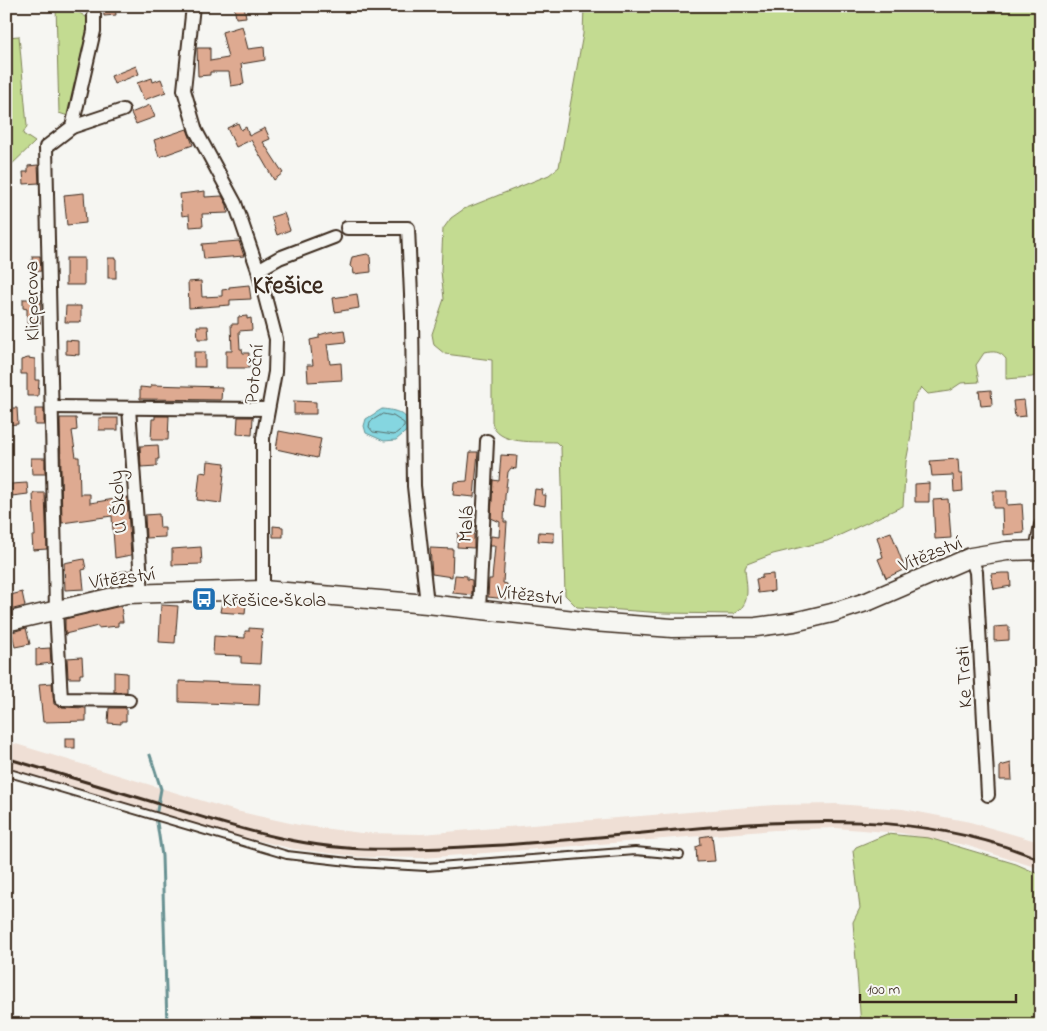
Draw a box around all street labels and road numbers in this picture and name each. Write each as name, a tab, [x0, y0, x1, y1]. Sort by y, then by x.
street label: Klicperova	[18, 260, 49, 341]
street label: Potoční	[238, 343, 273, 406]
street label: U Školy	[103, 469, 136, 535]
street label: Malá	[452, 505, 483, 543]
street label: Vítězství	[894, 529, 967, 582]
street label: Vítězství	[87, 561, 157, 599]
street label: Vítězství	[494, 578, 564, 614]
street label: Ke Trati	[949, 645, 982, 709]

